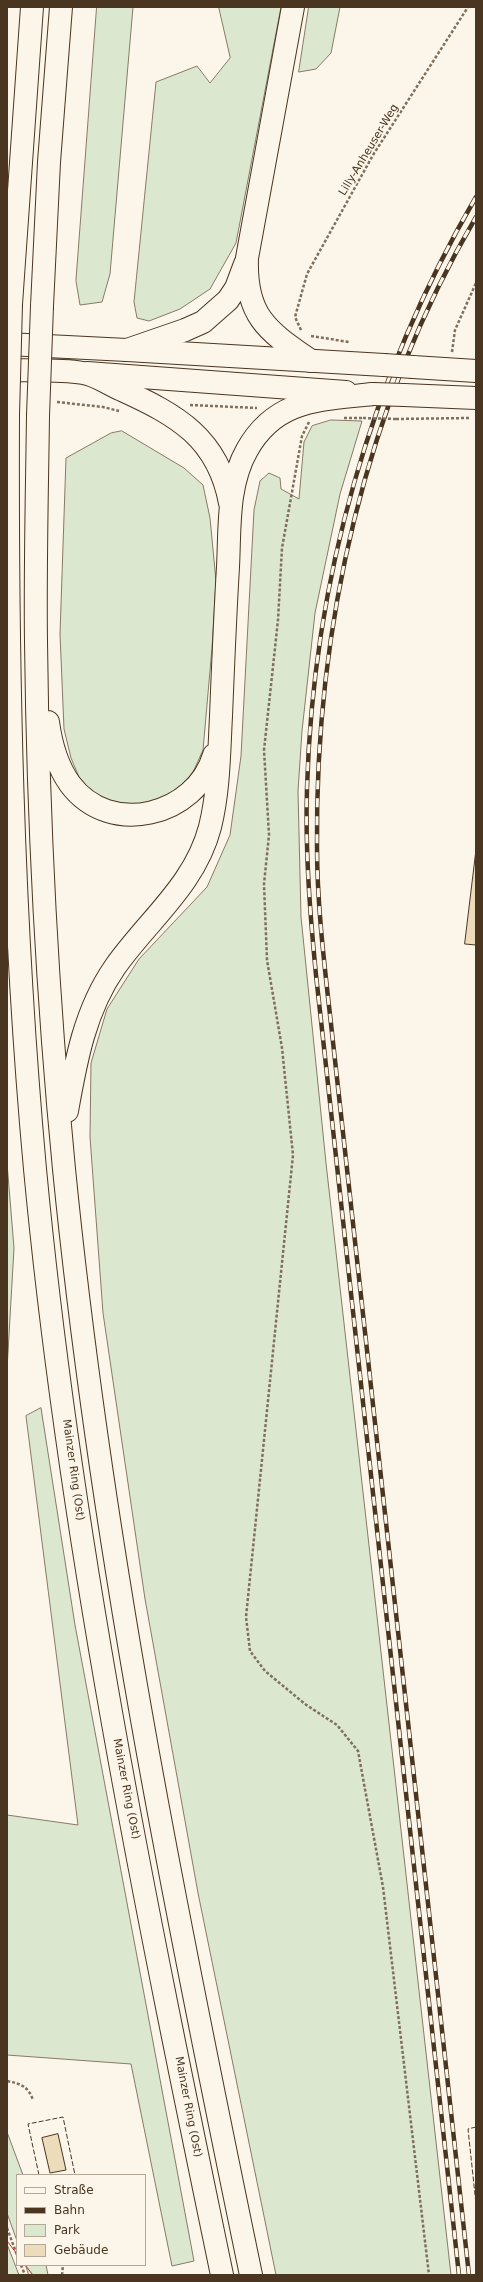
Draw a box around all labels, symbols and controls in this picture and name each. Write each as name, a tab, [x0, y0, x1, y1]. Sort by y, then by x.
street label: Lilly-Anheuser-Weg	[336, 102, 402, 198]
street label: Mainzer Ring (Ost)	[59, 1418, 87, 1522]
street label: Mainzer Ring (Ost)	[110, 1738, 142, 1840]
street label: Mainzer Ring (Ost)	[172, 2056, 204, 2158]
legend	[16, 2174, 146, 2266]
text: Straße	[54, 2183, 94, 2197]
text: Bahn	[54, 2203, 85, 2217]
text: Park	[54, 2223, 80, 2237]
text: Gebäude	[54, 2243, 108, 2257]

